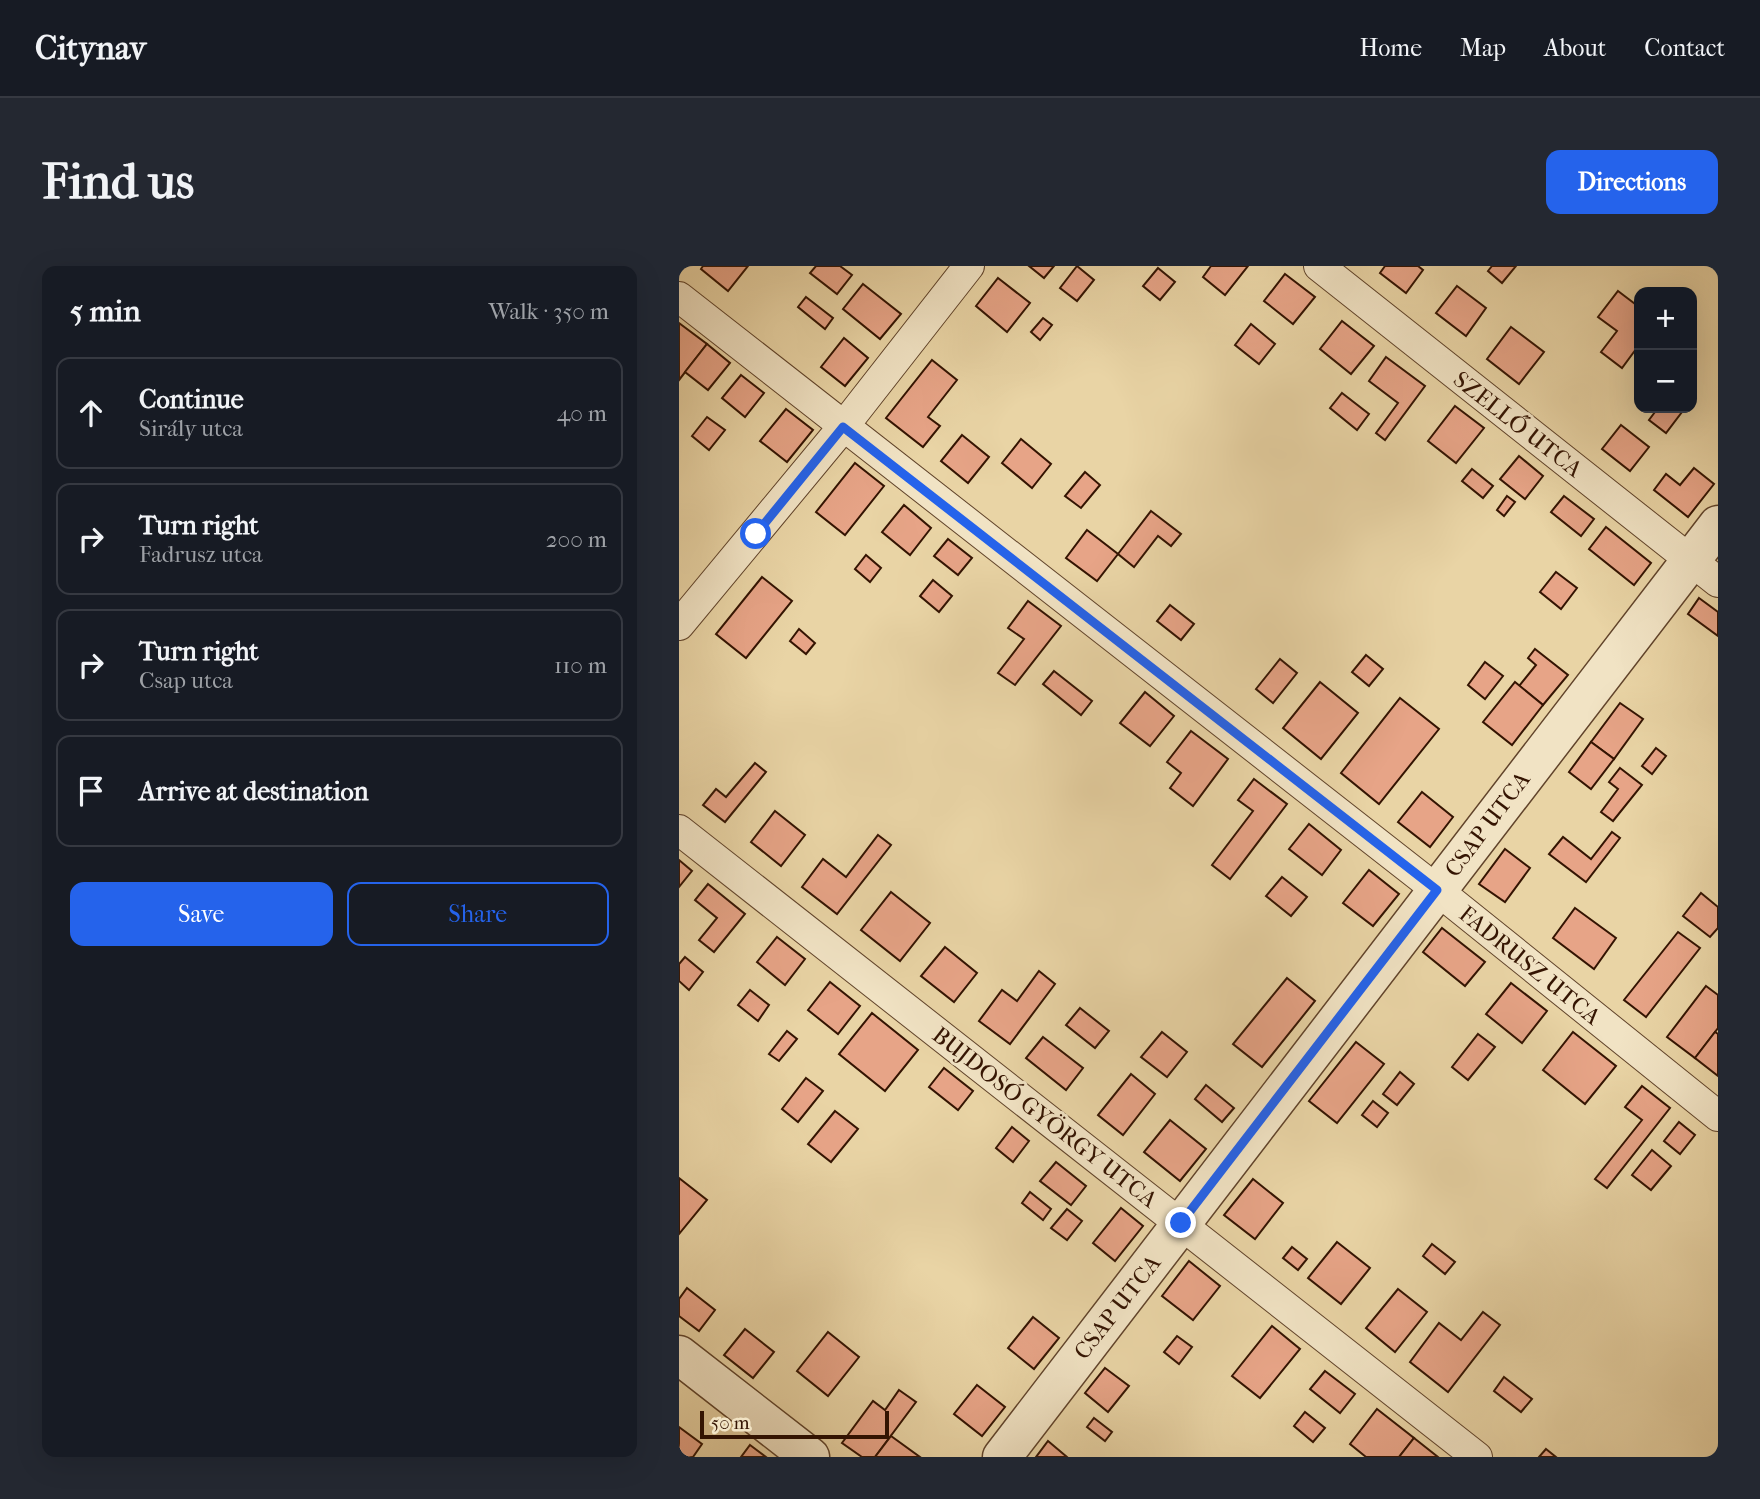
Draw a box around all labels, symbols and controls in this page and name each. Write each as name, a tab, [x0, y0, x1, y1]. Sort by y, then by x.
text: Citynav	[35, 29, 146, 68]
text: Home	[1360, 34, 1422, 62]
text: Map	[1460, 34, 1506, 62]
text: About	[1544, 34, 1606, 62]
text: Contact	[1644, 34, 1725, 62]
button: Directions	[1546, 150, 1718, 214]
text: Find us	[42, 153, 194, 211]
map controls	[1634, 287, 1697, 413]
button: +	[1634, 287, 1697, 350]
text: 5 min	[70, 294, 141, 329]
text: Walk · 350 m	[489, 298, 609, 325]
button: −	[1634, 350, 1697, 413]
street label: SZELLŐ UTCA	[1448, 365, 1589, 484]
text: Continue	[139, 384, 244, 415]
icon: ahead	[72, 394, 110, 432]
text: 40 m	[557, 400, 607, 427]
text: Sirály utca	[139, 415, 243, 442]
text: Turn right	[139, 510, 259, 541]
route start	[740, 518, 771, 549]
icon: right	[72, 520, 110, 558]
text: 200 m	[546, 526, 607, 553]
text: Fadrusz utca	[139, 541, 263, 568]
text: Turn right	[139, 636, 259, 667]
icon: right	[72, 646, 110, 684]
text: 110 m	[554, 652, 607, 679]
text: Csap utca	[139, 667, 233, 694]
street label: CSAP UTCA	[1439, 766, 1536, 882]
icon: arrive	[72, 772, 110, 810]
text: Arrive at destination	[139, 776, 369, 807]
button: Save	[70, 882, 333, 946]
button: Share	[347, 882, 609, 946]
street label: FADRUSZ UTCA	[1454, 900, 1607, 1031]
street label: BUJDOSÓ GYÖRGY UTCA	[927, 1020, 1164, 1214]
route end	[1165, 1207, 1196, 1238]
street label: CSAP UTCA	[1068, 1249, 1167, 1365]
scale bar	[700, 1408, 889, 1440]
text: 50 m	[711, 1412, 750, 1434]

